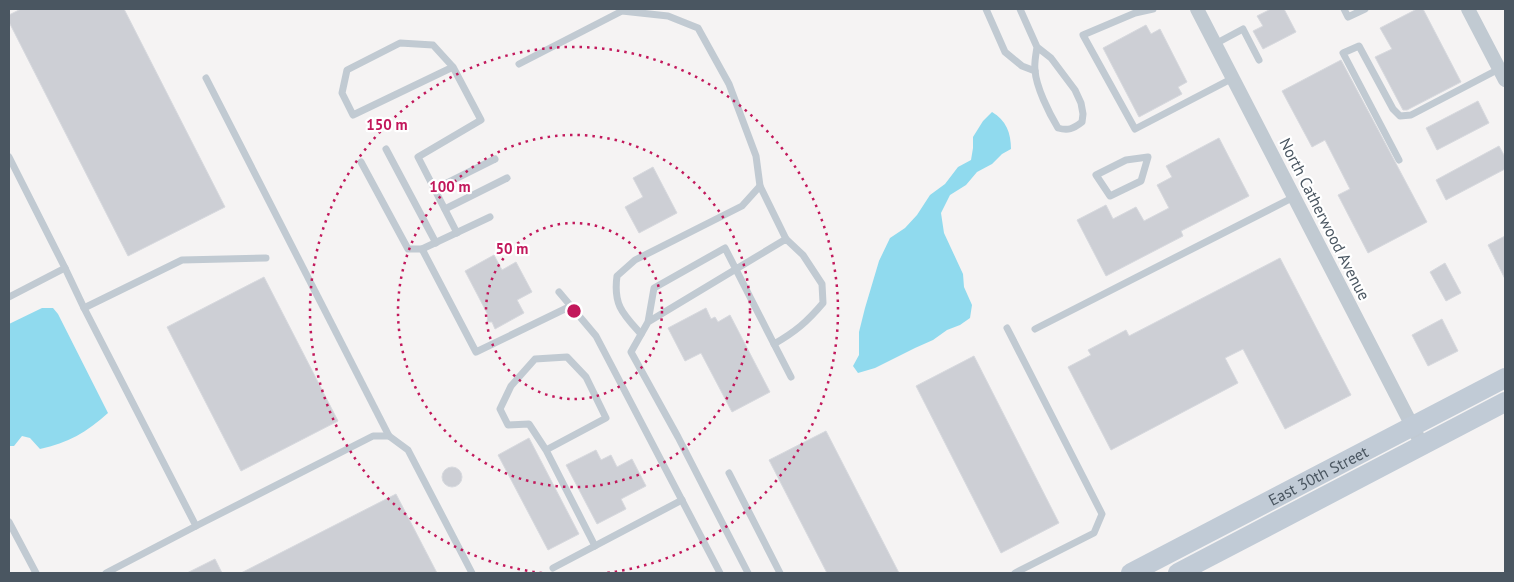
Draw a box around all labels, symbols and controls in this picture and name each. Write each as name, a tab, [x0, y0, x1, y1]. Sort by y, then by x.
text: 150 m	[366, 115, 408, 134]
street label: North Catherwood Avenue	[1275, 135, 1375, 303]
text: 100 m	[429, 177, 471, 196]
text: 50 m	[496, 239, 528, 258]
centre of rings	[565, 302, 583, 320]
street label: East 30th Street	[1265, 441, 1372, 510]

